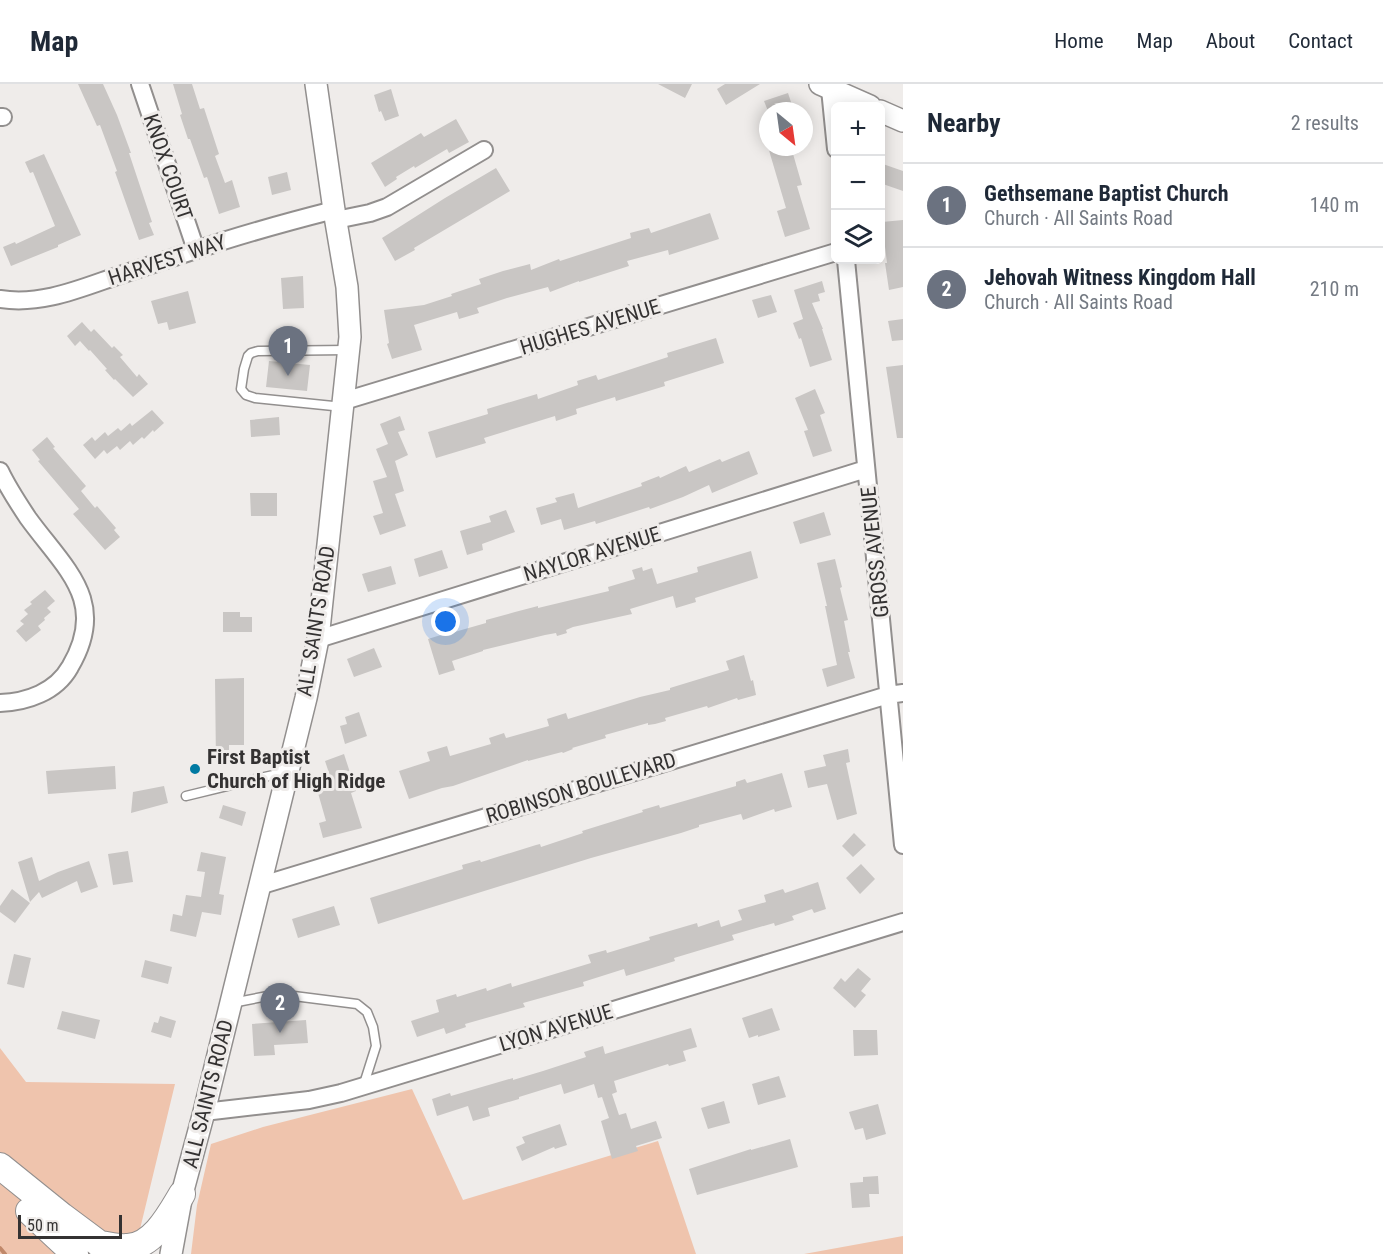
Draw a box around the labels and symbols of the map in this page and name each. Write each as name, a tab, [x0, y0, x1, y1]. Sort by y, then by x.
north arrow	[759, 102, 813, 156]
street label: KNOX COURT	[139, 111, 197, 223]
street label: HARVEST WAY	[105, 230, 229, 290]
street label: HUGHES AVENUE	[517, 294, 663, 360]
pin: 1	[268, 326, 308, 376]
street label: GROSS AVENUE	[856, 485, 894, 619]
street label: NAYLOR AVENUE	[521, 522, 663, 586]
street label: ALL SAINTS ROAD	[292, 544, 340, 698]
your location	[431, 607, 460, 636]
place label: First Baptist Church of High Ridge	[207, 745, 385, 793]
street label: ROBINSON BOULEVARD	[483, 748, 679, 828]
marker: First Baptist Church of High Ridge	[188, 762, 202, 776]
pin: 2	[260, 984, 300, 1033]
street label: LYON AVENUE	[496, 999, 616, 1057]
street label: ALL SAINTS ROAD	[178, 1017, 238, 1171]
scale bar	[18, 1212, 122, 1240]

